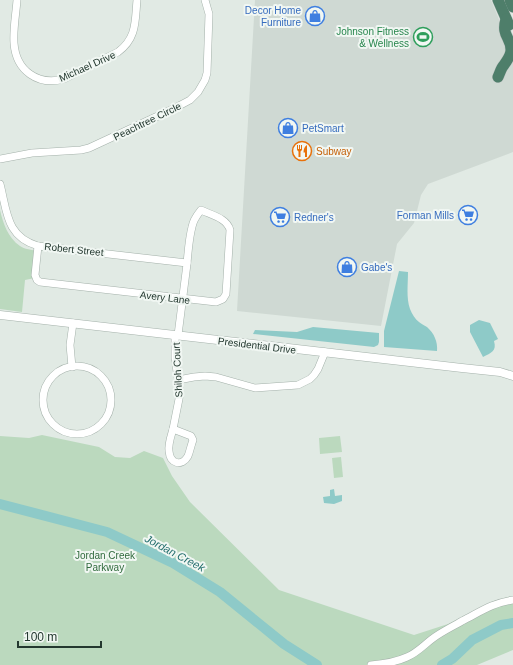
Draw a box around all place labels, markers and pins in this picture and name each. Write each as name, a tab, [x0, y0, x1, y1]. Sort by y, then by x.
place label: Decor Home Furniture	[245, 5, 301, 28]
shop icon: Decor Home Furniture	[304, 5, 326, 27]
place label: Johnson Fitness & Wellness	[336, 26, 409, 49]
sports icon: Johnson Fitness & Wellness	[412, 26, 434, 48]
shop icon: PetSmart	[277, 117, 299, 139]
place label: PetSmart	[302, 123, 344, 134]
restaurant icon: Subway	[291, 140, 313, 162]
place label: Subway	[316, 146, 352, 157]
supermarket icon: Forman Mills	[457, 204, 479, 226]
supermarket icon: Redner's	[269, 206, 291, 228]
place label: Forman Mills	[397, 210, 454, 221]
place label: Redner's	[294, 212, 334, 223]
shop icon: Gabe's	[336, 256, 358, 278]
place label: Gabe's	[361, 262, 392, 273]

